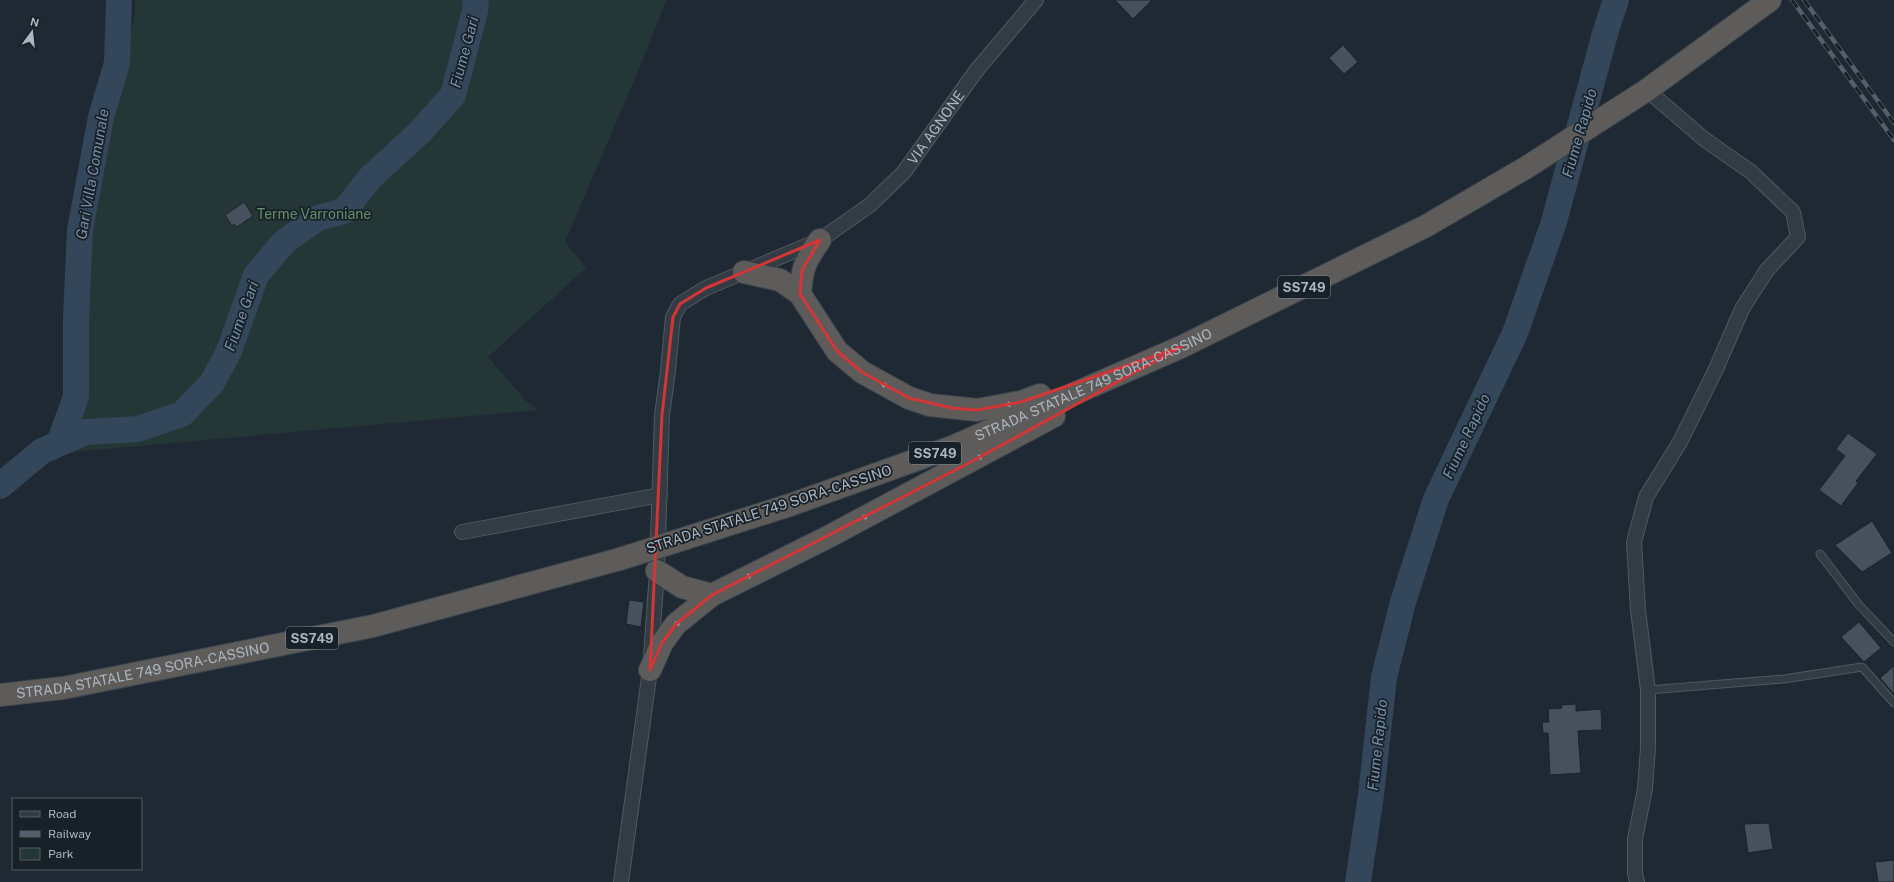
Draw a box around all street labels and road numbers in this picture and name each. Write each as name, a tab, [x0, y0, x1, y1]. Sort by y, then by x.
street label: VIA AGNONE	[904, 88, 967, 167]
road number: SS749	[1278, 276, 1330, 298]
street label: STRADA STATALE 749 SORA-CASSINO	[972, 325, 1214, 444]
road number: SS749	[909, 442, 961, 464]
street label: STRADA STATALE 749 SORA-CASSINO	[644, 462, 894, 556]
road number: SS749	[286, 627, 338, 649]
street label: STRADA STATALE 749 SORA-CASSINO	[15, 639, 271, 701]

